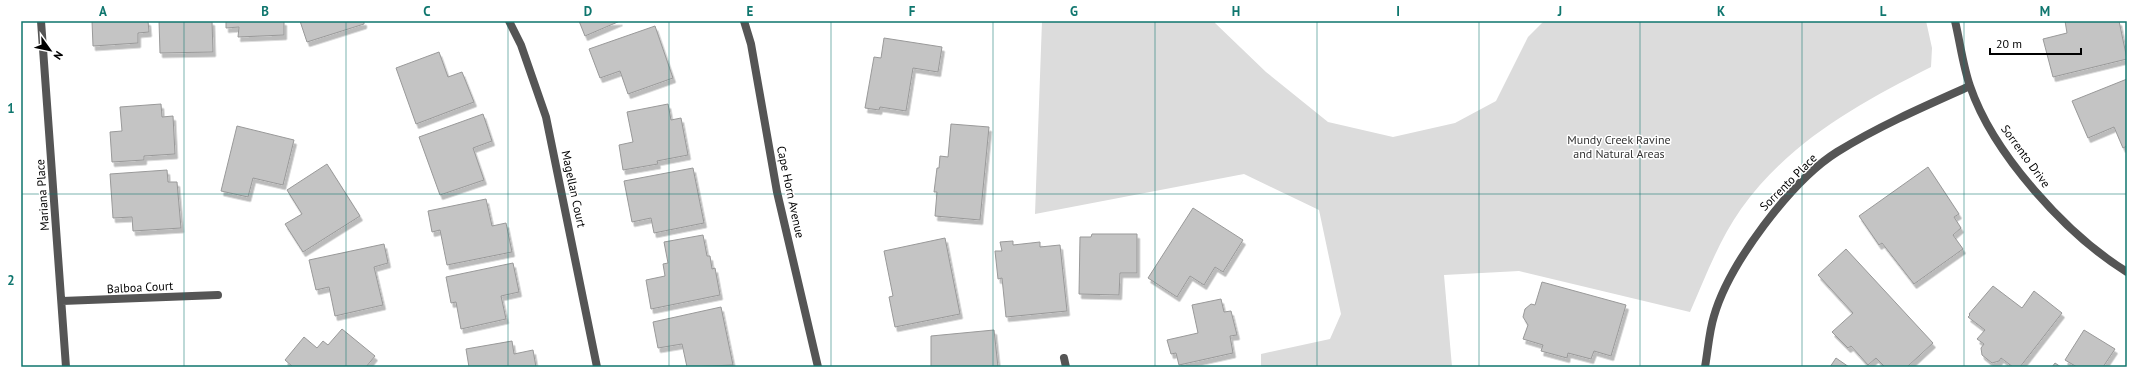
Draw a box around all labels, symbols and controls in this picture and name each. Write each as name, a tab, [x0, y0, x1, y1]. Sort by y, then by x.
text: A	[99, 3, 107, 20]
text: B	[261, 3, 269, 20]
text: C	[423, 3, 431, 20]
text: D	[584, 3, 592, 20]
text: E	[747, 3, 754, 20]
text: F	[909, 3, 916, 20]
text: G	[1070, 3, 1078, 20]
text: H	[1232, 3, 1240, 20]
text: I	[1396, 3, 1400, 20]
text: J	[1557, 3, 1562, 20]
text: K	[1717, 3, 1725, 20]
text: L	[1880, 3, 1887, 20]
text: M	[2040, 3, 2050, 20]
north arrow	[30, 30, 70, 70]
scale bar	[1990, 30, 2081, 56]
text: 20 m	[1996, 36, 2022, 51]
text: N	[51, 49, 66, 62]
text: 1	[7, 100, 15, 117]
street label: Sorrento Drive	[1998, 122, 2054, 190]
park label: Mundy Creek Ravine and Natural Areas	[1567, 132, 1671, 161]
street label: Cape Horn Avenue	[774, 145, 808, 239]
street label: Magellan Court	[558, 149, 590, 229]
street label: Sorrento Place	[1756, 150, 1820, 214]
street label: Mariana Place	[32, 159, 52, 231]
text: 2	[7, 272, 15, 289]
street label: Balboa Court	[106, 278, 174, 296]

